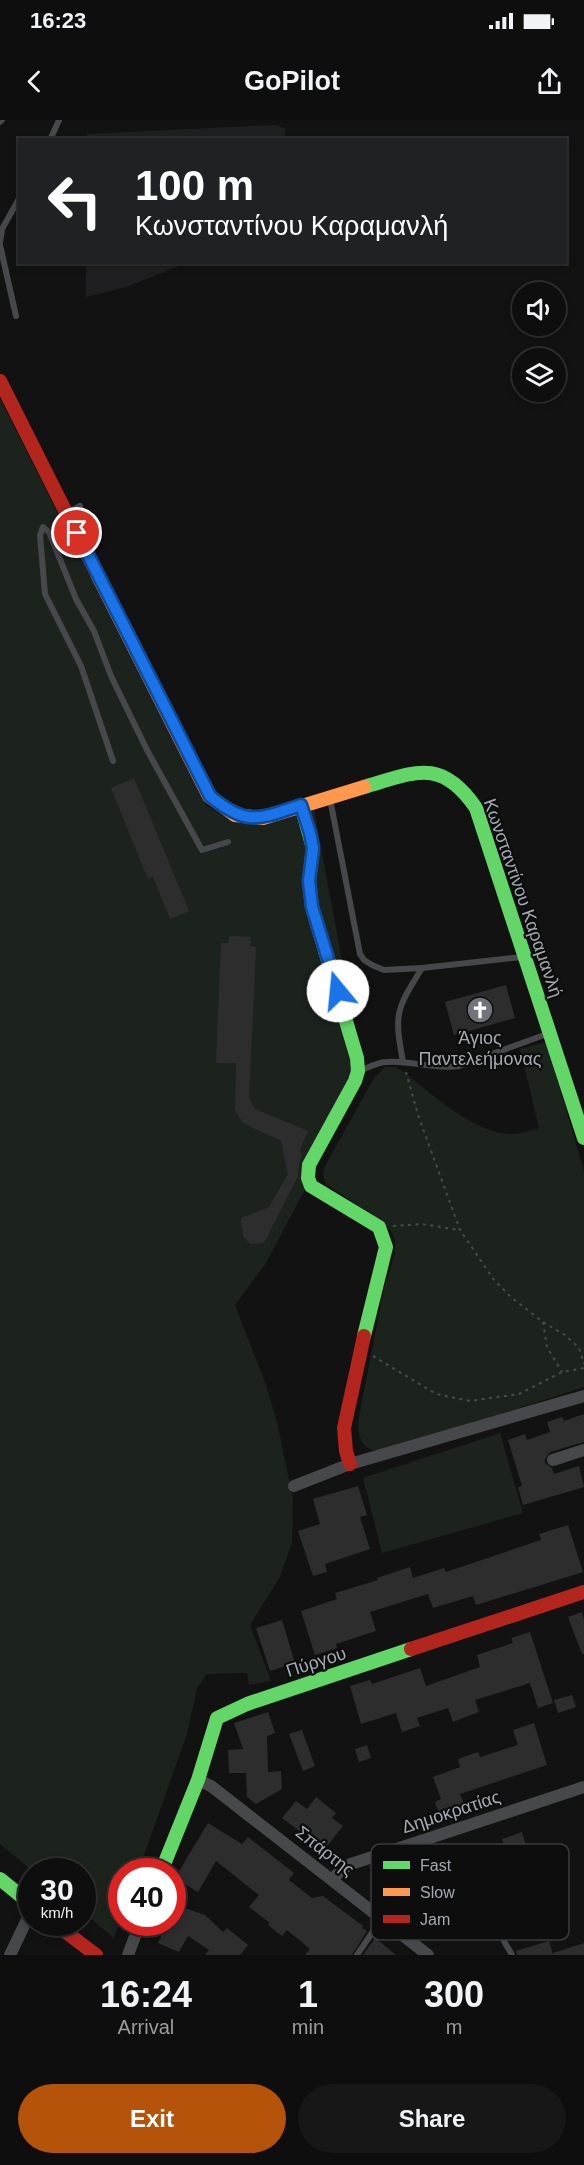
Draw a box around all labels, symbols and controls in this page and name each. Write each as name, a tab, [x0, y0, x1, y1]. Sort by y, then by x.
text: 16:23	[30, 8, 86, 33]
icon: back	[18, 65, 51, 98]
icon: share	[533, 65, 566, 98]
text: GoPilot	[244, 66, 340, 96]
icon: left	[36, 162, 114, 240]
text: 100 m	[135, 162, 254, 209]
text: Κωνσταντίνου Καραμανλή	[135, 211, 448, 241]
map controls	[512, 282, 566, 402]
button: sound	[512, 282, 566, 336]
button: layers	[512, 348, 566, 402]
pin	[51, 507, 102, 558]
icon: arrive	[60, 516, 93, 549]
street label: Κωνσταντίνου Καραμανλή	[480, 796, 566, 1000]
position arrow	[306, 959, 370, 1023]
church icon: Άγιος Παντελεήμονας	[465, 995, 495, 1025]
place label: Άγιος Παντελεήμονας	[418, 1028, 542, 1069]
street label: Πύργου	[283, 1643, 349, 1681]
street label: Δημοκρατίας	[399, 1787, 503, 1837]
street label: Σπάρτης	[292, 1822, 358, 1880]
legend	[371, 1844, 569, 1940]
text: Fast	[420, 1857, 452, 1874]
speed limit sign: 40	[108, 1858, 186, 1936]
text: 30	[40, 1873, 74, 1906]
text: Slow	[420, 1884, 455, 1901]
text: km/h	[41, 1904, 73, 1921]
text: Jam	[420, 1911, 450, 1928]
text: 16:24	[100, 1974, 192, 2015]
text: 1	[298, 1974, 318, 2015]
text: 300	[424, 1974, 484, 2015]
text: Arrival	[118, 2016, 174, 2038]
text: min	[292, 2016, 324, 2038]
text: m	[446, 2016, 462, 2038]
button: Exit	[18, 2084, 286, 2153]
button: Share	[298, 2084, 566, 2153]

